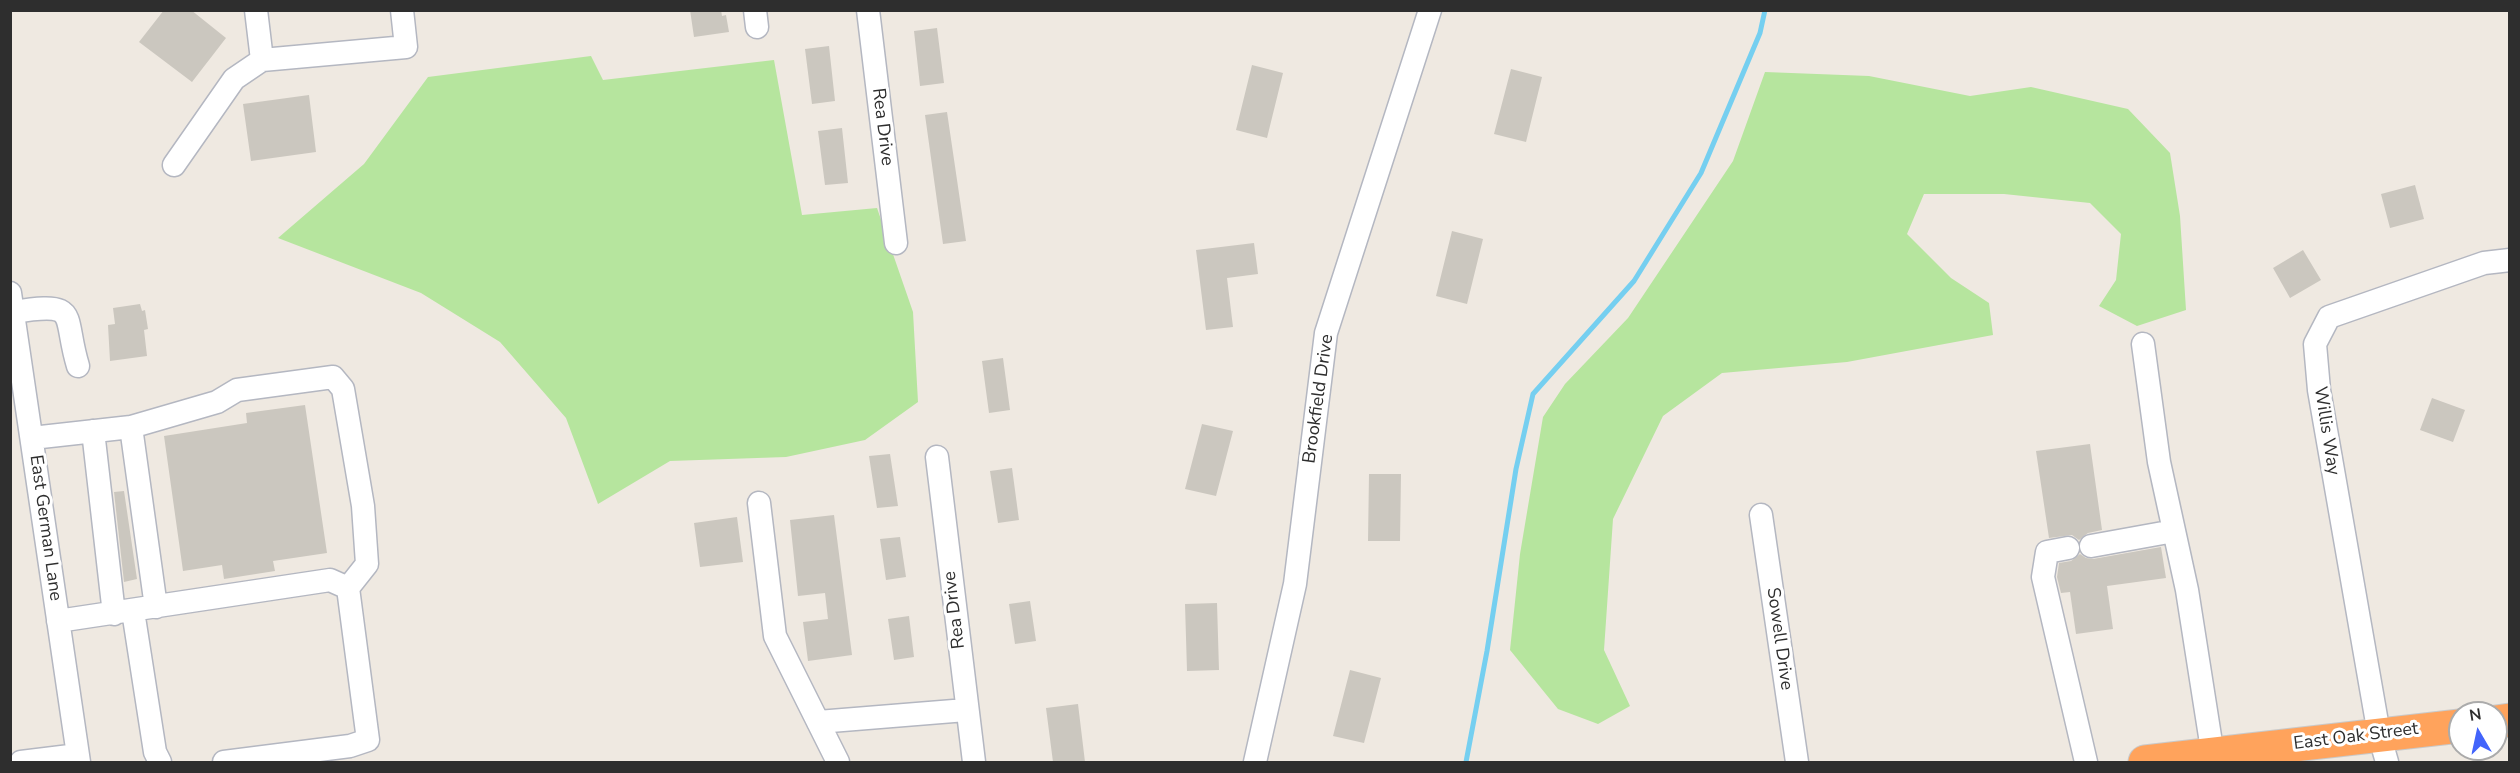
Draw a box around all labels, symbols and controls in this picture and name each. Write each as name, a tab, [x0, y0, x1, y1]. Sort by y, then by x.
street label: Rea Drive	[867, 87, 897, 167]
street label: Brookfield Drive	[1299, 333, 1339, 465]
street label: Willis Way	[2308, 385, 2344, 477]
street label: East German Lane	[24, 454, 66, 602]
street label: Rea Drive	[940, 570, 970, 650]
street label: Sowell Drive	[1761, 586, 1797, 692]
north arrow	[2448, 701, 2508, 761]
text: N	[2468, 703, 2483, 727]
street label: East Oak Street	[2292, 719, 2420, 755]

